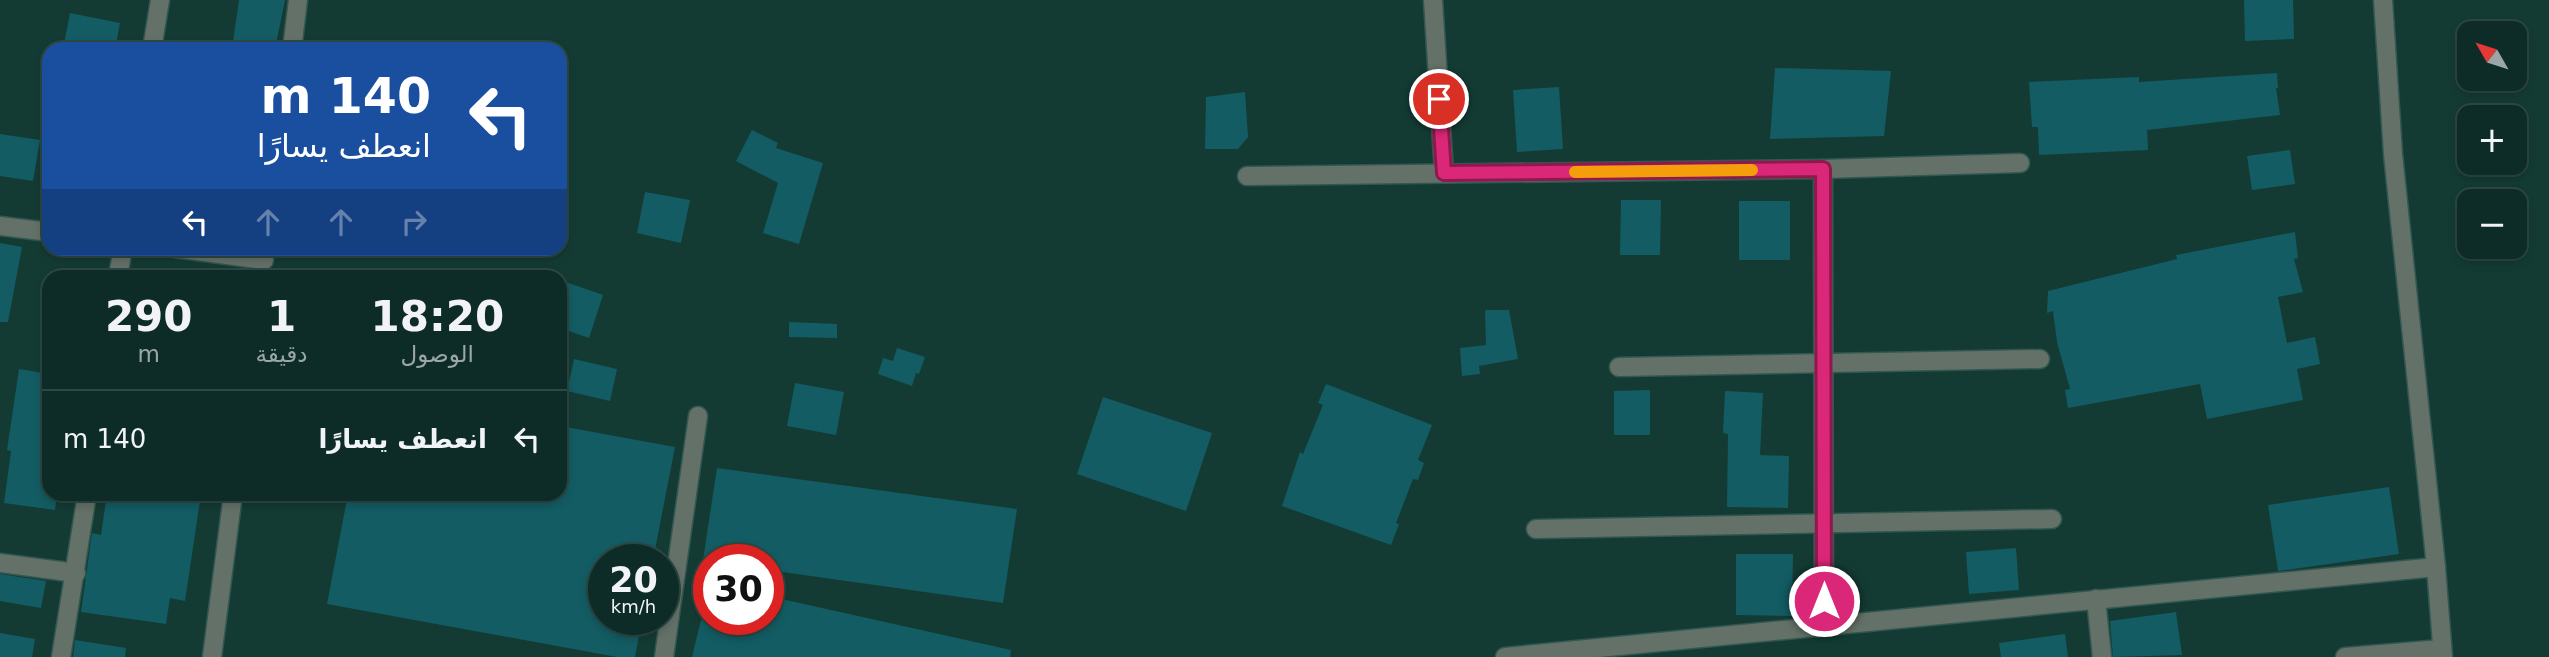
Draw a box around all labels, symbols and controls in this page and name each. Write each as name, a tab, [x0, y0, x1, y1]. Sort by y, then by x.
north arrow	[2457, 21, 2527, 91]
map controls	[2457, 21, 2527, 259]
text: 140 m	[261, 68, 431, 125]
pin	[1409, 69, 1469, 129]
icon: left	[455, 70, 546, 161]
icon: arrive	[1420, 80, 1458, 118]
button: +	[2457, 105, 2527, 175]
text: انعطف يسارًا	[257, 127, 431, 165]
button: −	[2457, 189, 2527, 259]
icon: left	[176, 203, 214, 241]
icon: ahead	[249, 203, 287, 241]
icon: ahead	[322, 203, 360, 241]
icon: right	[395, 203, 433, 241]
text: 290	[105, 292, 193, 341]
text: 1	[267, 292, 296, 341]
text: 18:20	[370, 292, 504, 341]
text: m	[138, 341, 160, 367]
text: دقيقة	[255, 341, 308, 367]
text: الوصول	[401, 341, 474, 367]
icon: left	[508, 420, 546, 458]
text: 140 m	[63, 424, 146, 454]
text: انعطف يسارًا	[318, 424, 487, 454]
speed limit sign: 30	[693, 544, 784, 635]
text: 20	[609, 560, 658, 600]
position arrow	[1787, 564, 1861, 638]
text: km/h	[611, 596, 656, 617]

